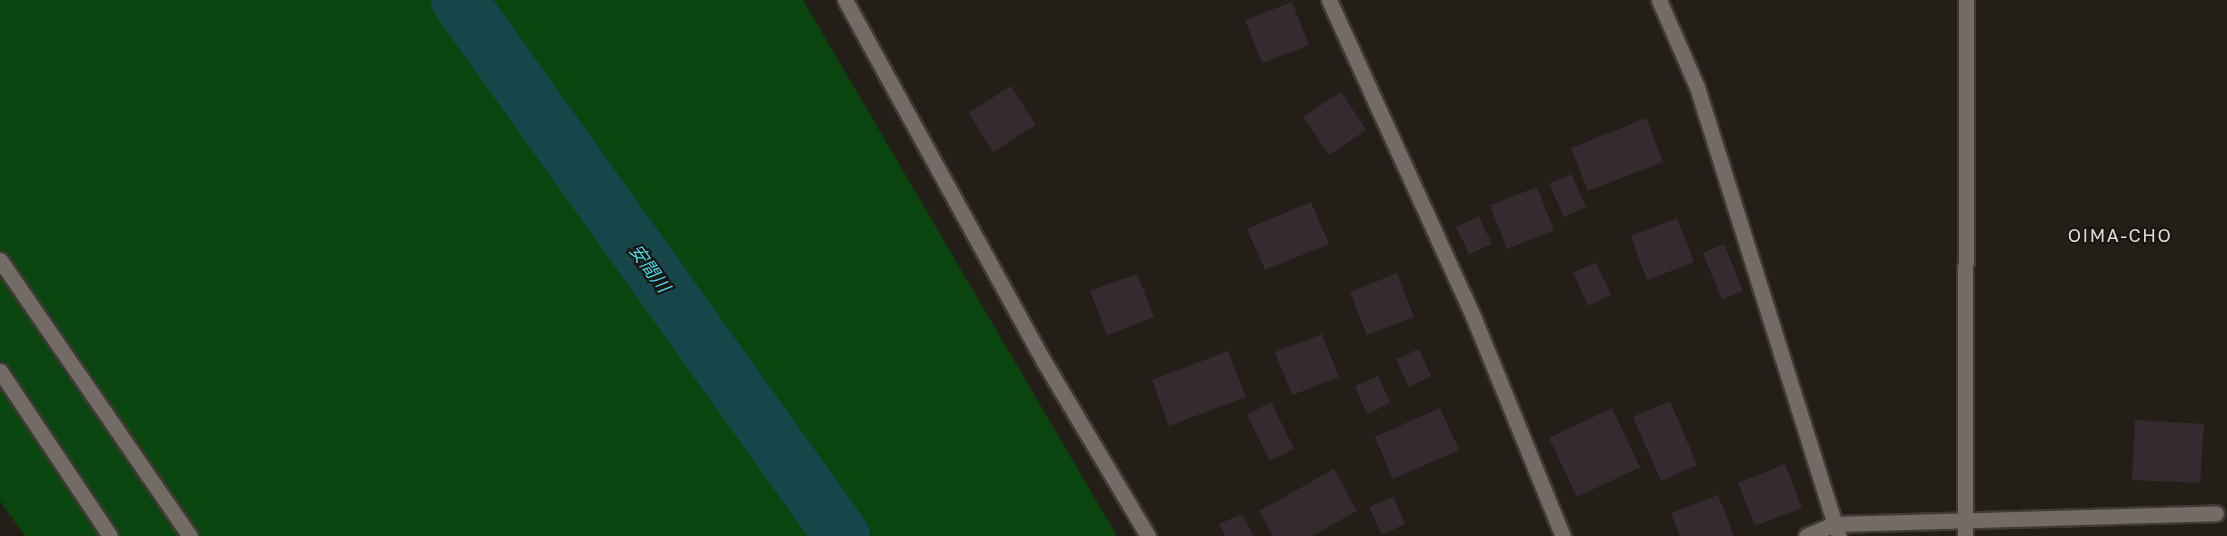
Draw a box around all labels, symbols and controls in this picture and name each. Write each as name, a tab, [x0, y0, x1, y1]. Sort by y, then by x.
district label: OIMA-CHO	[2068, 224, 2172, 246]
water label: 安間川	[625, 240, 675, 296]

